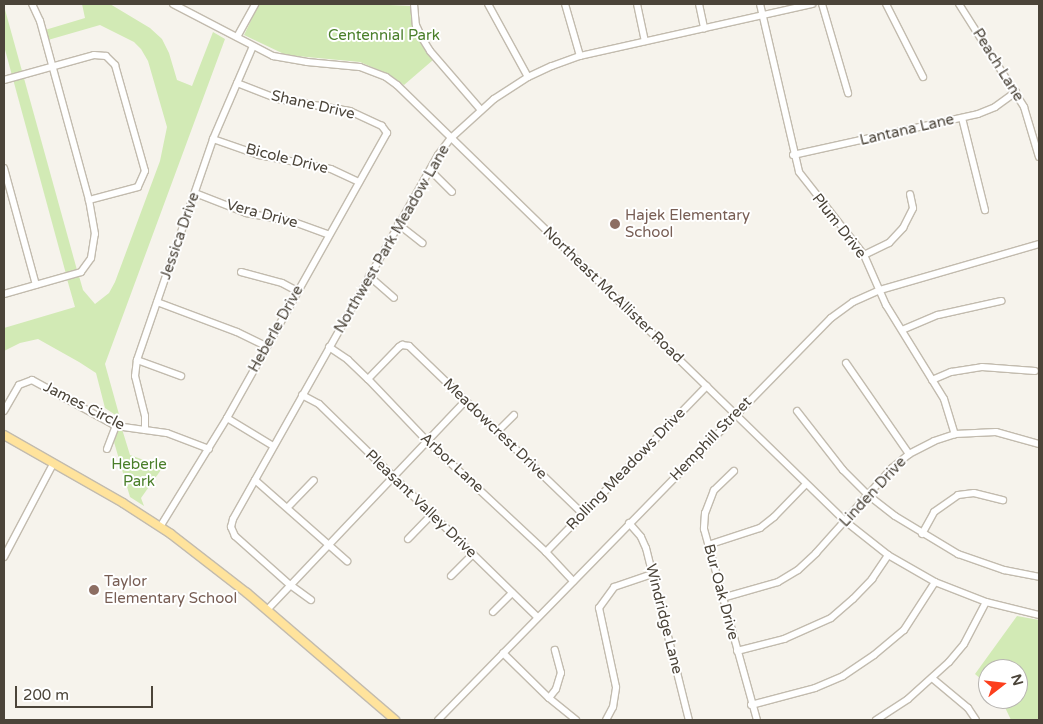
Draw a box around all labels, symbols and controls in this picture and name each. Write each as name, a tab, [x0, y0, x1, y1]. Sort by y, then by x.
street label: Peach Lane	[969, 25, 1027, 105]
park label: Centennial Park	[328, 27, 440, 45]
street label: Shane Drive	[269, 87, 357, 123]
street label: Lantana Lane	[858, 110, 956, 150]
street label: Bicole Drive	[244, 140, 330, 178]
street label: Northwest Park Meadow Lane	[331, 142, 453, 336]
street label: Jessica Drive	[157, 190, 203, 282]
street label: Plum Drive	[808, 190, 870, 262]
street label: Vera Drive	[224, 196, 300, 232]
place label: Hajek Elementary School	[625, 206, 750, 241]
marker: Hajek Elementary School	[609, 218, 621, 230]
street label: Northeast McAllister Road	[539, 223, 687, 367]
street label: Heberle Drive	[245, 282, 307, 376]
street label: Meadowcrest Drive	[439, 375, 551, 483]
street label: James Circle	[40, 378, 128, 434]
street label: Hemphill Street	[666, 393, 756, 485]
street label: Rolling Meadows Drive	[563, 404, 689, 534]
street label: Arbor Lane	[417, 429, 487, 497]
street label: Pleasant Valley Drive	[362, 446, 480, 562]
street label: Linden Drive	[836, 453, 910, 531]
park label: Heberle Park	[111, 455, 167, 490]
street label: Bur Oak Drive	[700, 542, 742, 642]
street label: Windridge Lane	[642, 562, 686, 676]
place label: Taylor Elementary School	[104, 572, 237, 607]
marker: Taylor Elementary School	[88, 584, 100, 596]
north arrow	[978, 659, 1028, 709]
text: N	[1007, 672, 1027, 688]
scale bar	[18, 676, 155, 708]
text: 200 m	[23, 686, 69, 704]

